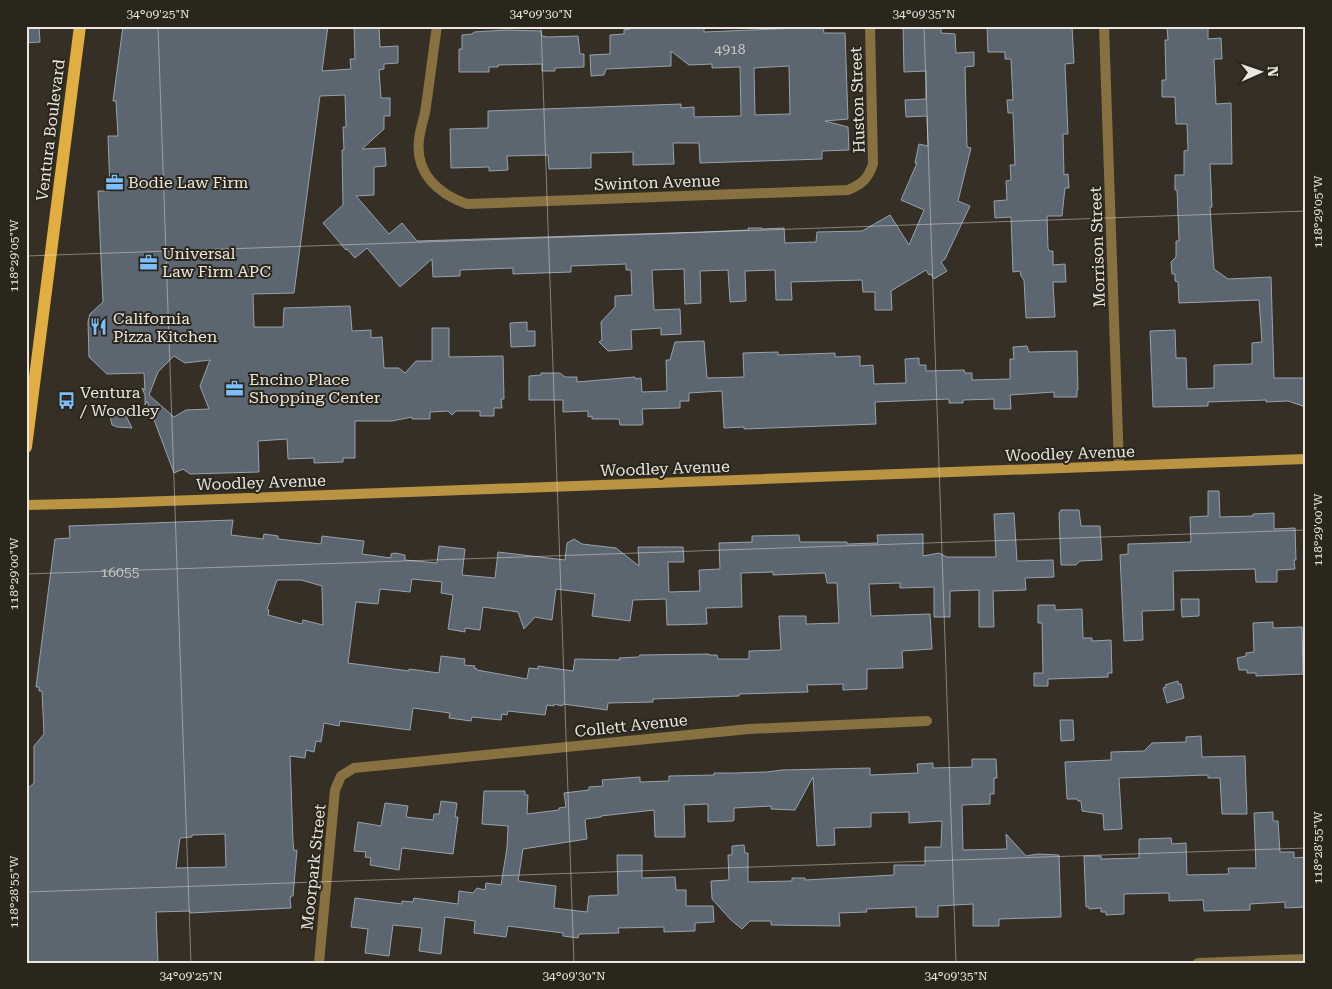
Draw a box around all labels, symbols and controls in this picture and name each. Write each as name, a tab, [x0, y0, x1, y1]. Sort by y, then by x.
text: 34°09'25"N	[126, 7, 190, 21]
text: 34°09'30"N	[509, 7, 573, 21]
text: 34°09'35"N	[892, 7, 956, 21]
house number: 4918	[714, 41, 746, 57]
street label: Huston Street	[846, 46, 869, 154]
north arrow	[1234, 48, 1284, 98]
street label: Ventura Boulevard	[32, 58, 69, 202]
text: N	[1265, 66, 1281, 77]
street label: Swinton Avenue	[594, 171, 721, 194]
office icon: Bodie Law Firm	[104, 172, 124, 192]
place label: Bodie Law Firm	[128, 173, 249, 192]
text: 118°29'05"W	[1311, 175, 1325, 248]
street label: Morrison Street	[1086, 186, 1109, 308]
text: 118°29'05"W	[7, 219, 21, 292]
place label: Universal Law Firm APC	[162, 244, 271, 281]
office icon: Universal Law Firm APC	[138, 252, 158, 272]
place label: California Pizza Kitchen	[113, 309, 217, 346]
restaurant icon: California Pizza Kitchen	[89, 317, 109, 337]
place label: Encino Place Shopping Center	[249, 370, 381, 407]
office icon: Encino Place Shopping Center	[225, 378, 245, 398]
place label: Ventura / Woodley	[79, 383, 160, 420]
bus stop icon: Ventura / Woodley	[56, 391, 76, 411]
street label: Woodley Avenue	[1005, 442, 1135, 465]
street label: Woodley Avenue	[600, 457, 730, 480]
street label: Woodley Avenue	[196, 471, 326, 494]
text: 118°29'00"W	[1311, 493, 1325, 566]
text: 118°29'00"W	[7, 537, 21, 610]
house number: 16055	[100, 564, 140, 580]
street label: Collett Avenue	[574, 710, 689, 741]
street label: Moorpark Street	[297, 803, 330, 931]
text: 118°28'55"W	[1311, 811, 1325, 884]
text: 118°28'55"W	[7, 855, 21, 928]
text: 34°09'25"N	[159, 969, 223, 983]
text: 34°09'30"N	[542, 969, 606, 983]
text: 34°09'35"N	[924, 969, 988, 983]

